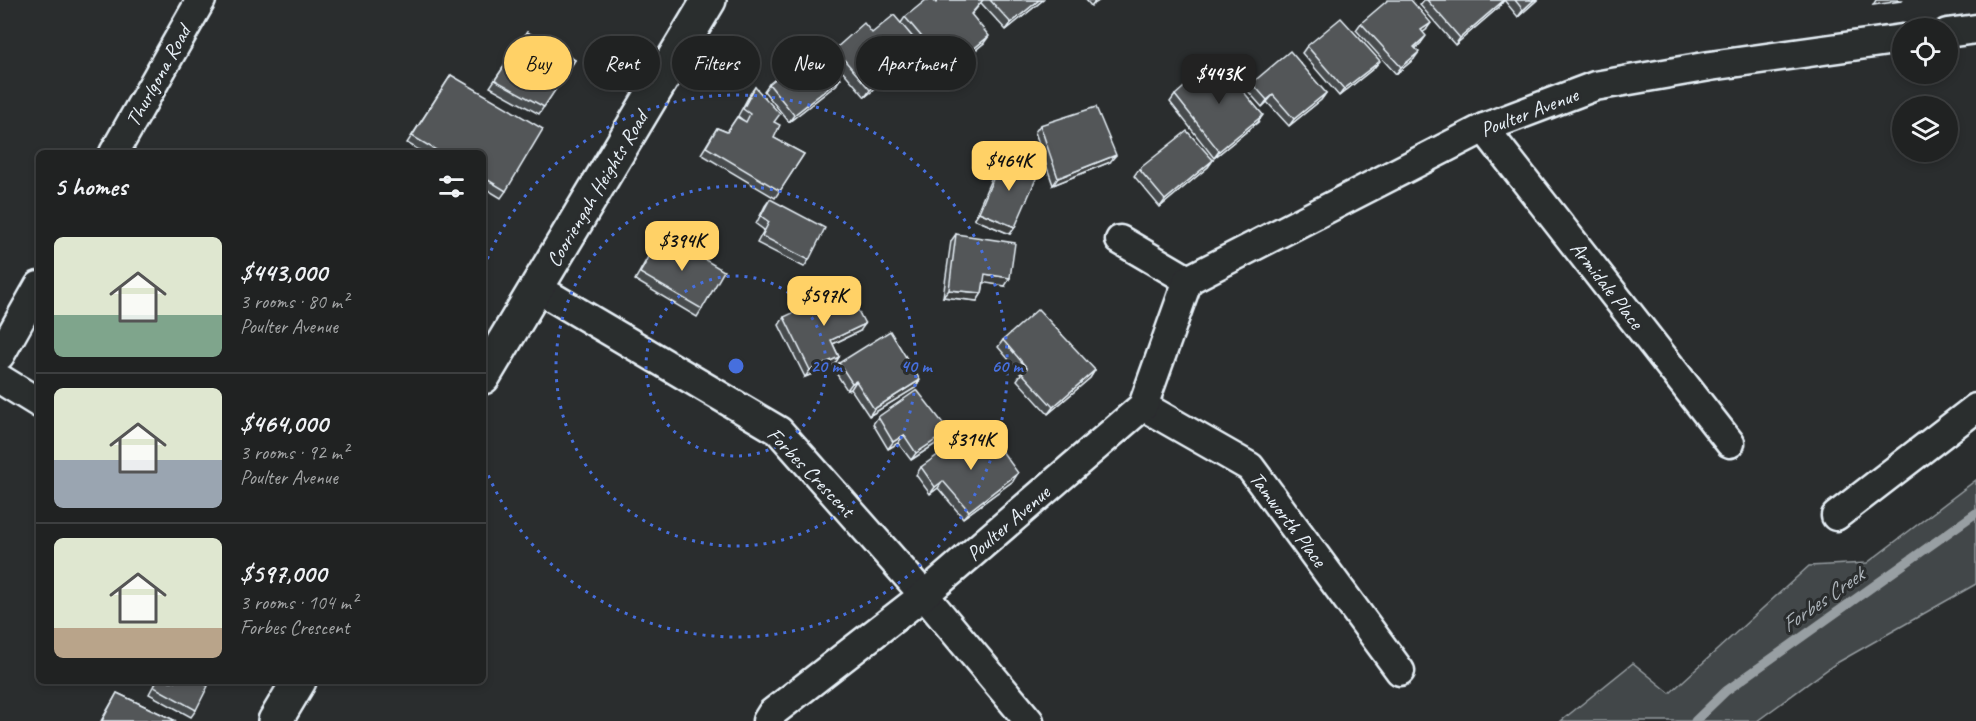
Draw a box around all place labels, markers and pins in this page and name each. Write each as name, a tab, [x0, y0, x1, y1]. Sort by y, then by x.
pin: $443K	[1177, 54, 1261, 105]
pin: $464K	[967, 141, 1051, 192]
pin: $394K	[640, 221, 724, 272]
pin: $597K	[782, 276, 866, 327]
centre of rings	[726, 356, 746, 376]
pin: $314K	[929, 420, 1013, 471]

